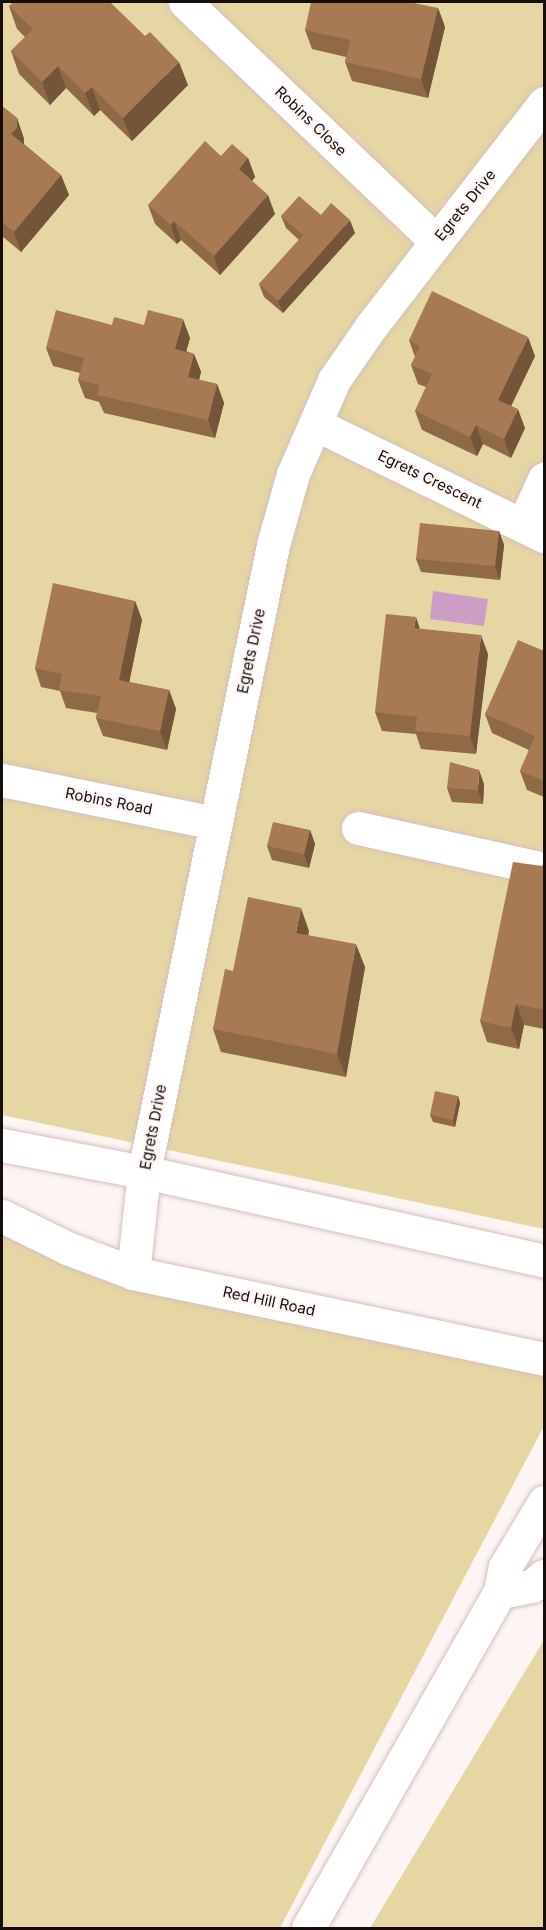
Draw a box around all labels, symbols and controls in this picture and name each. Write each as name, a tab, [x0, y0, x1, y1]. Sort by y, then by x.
street label: Robins Close	[271, 82, 351, 160]
street label: Egrets Drive	[431, 166, 499, 244]
street label: Egrets Crescent	[375, 446, 485, 512]
street label: Egrets Drive	[233, 607, 269, 695]
street label: Robins Road	[64, 784, 154, 818]
street label: Egrets Drive	[136, 1083, 170, 1171]
street label: Red Hill Road	[221, 1282, 317, 1320]

